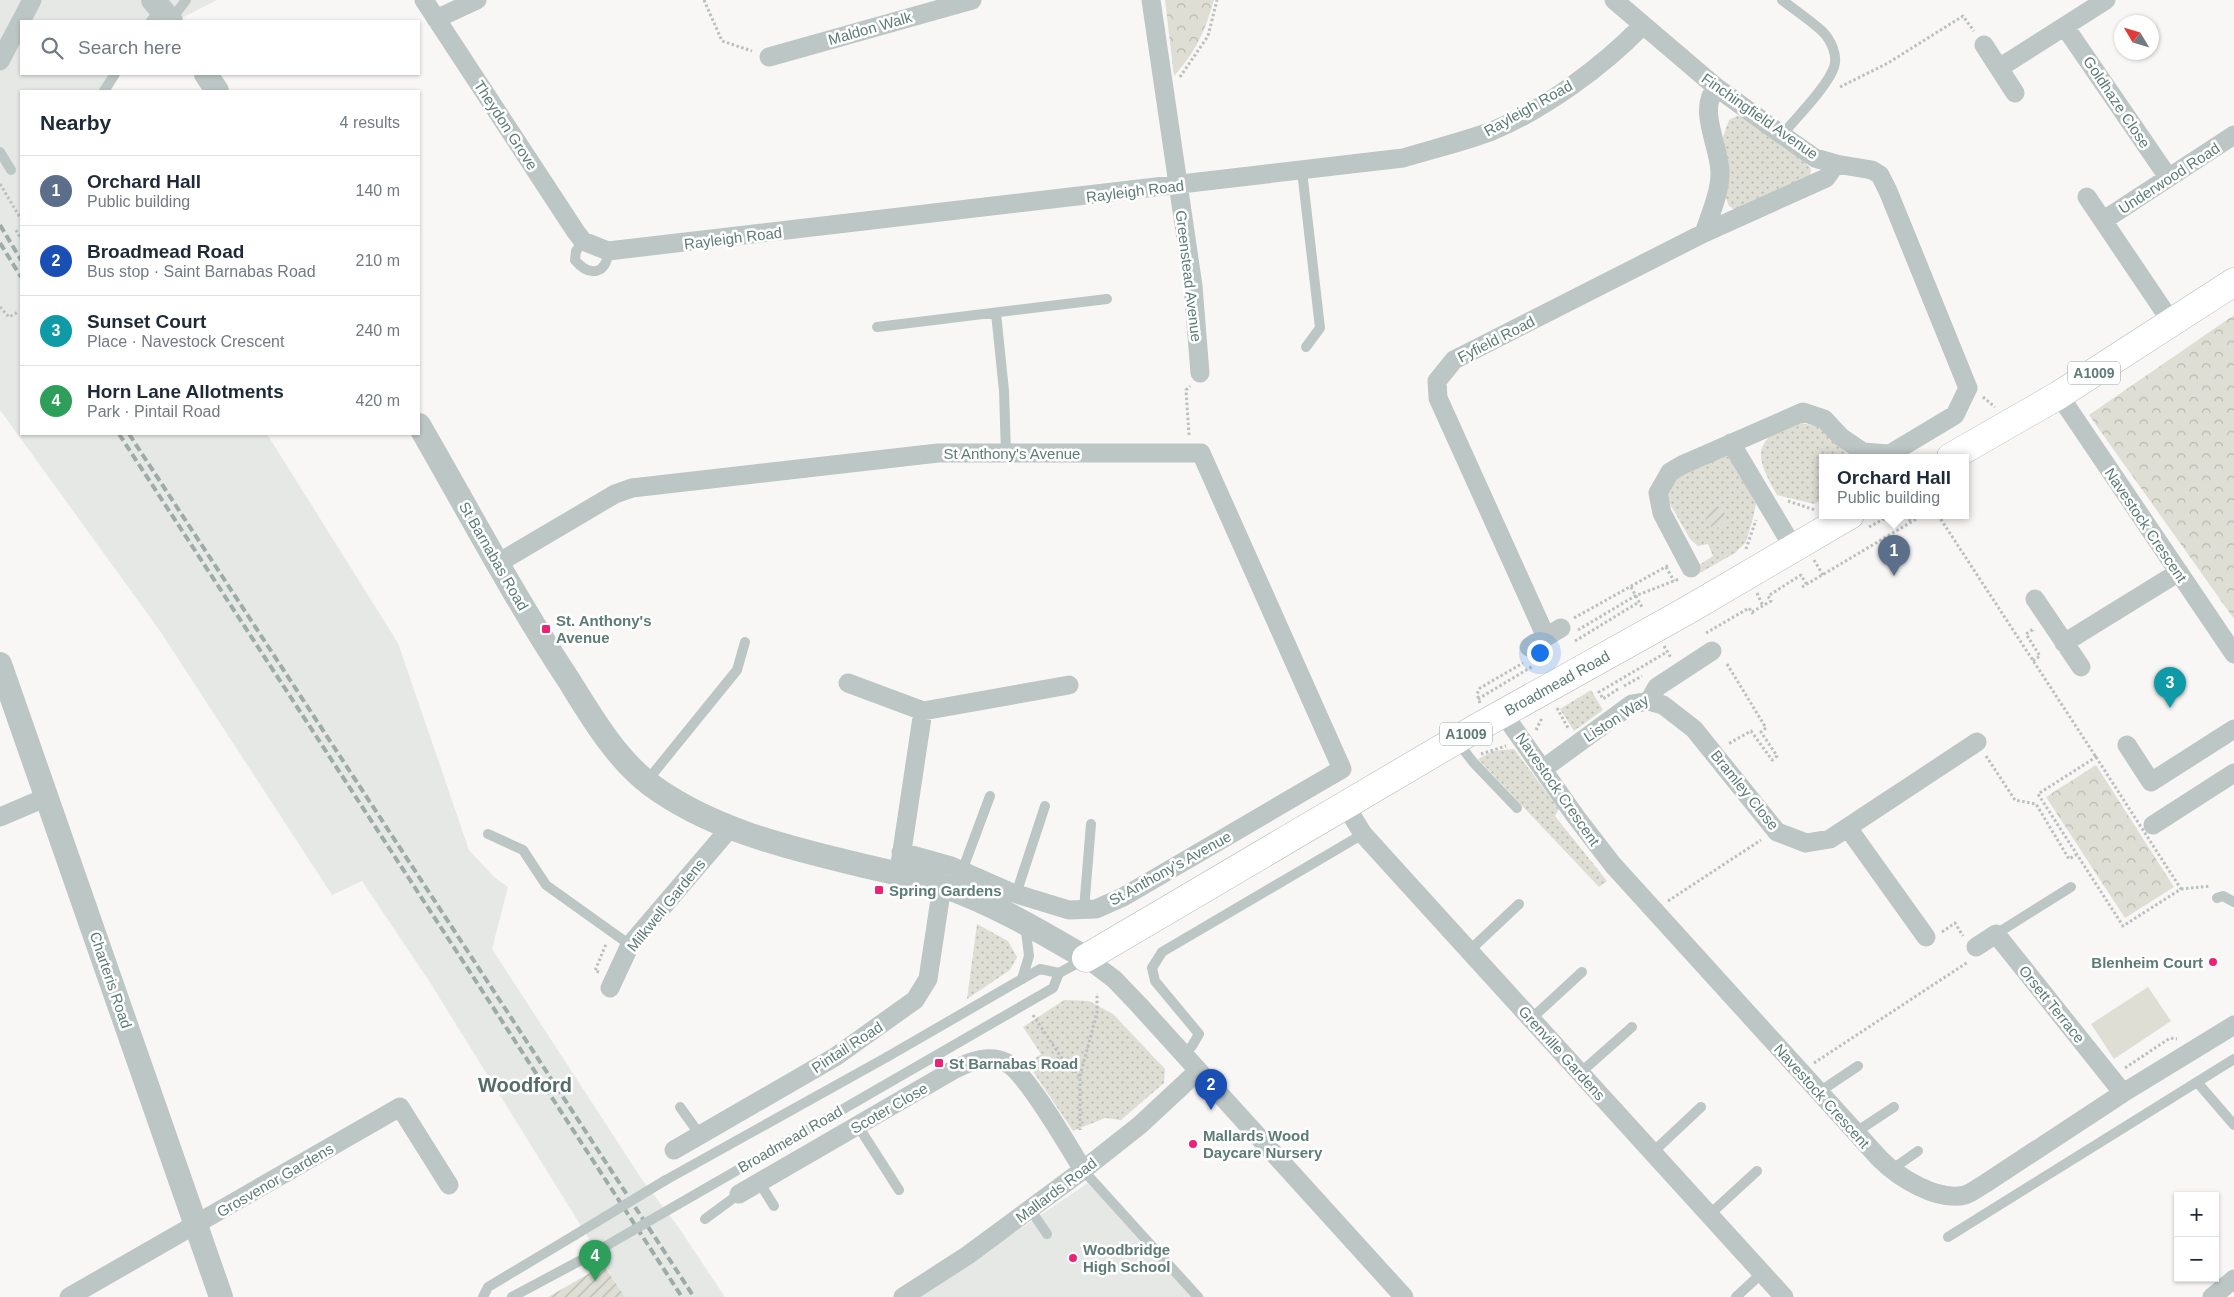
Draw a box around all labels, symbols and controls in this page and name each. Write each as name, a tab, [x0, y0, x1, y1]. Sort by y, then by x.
street label: Maldon Walk	[826, 8, 914, 48]
north arrow	[2114, 15, 2159, 60]
search box	[20, 20, 420, 75]
icon: search	[38, 34, 66, 62]
text: Search here	[78, 37, 182, 58]
street label: Goldhaze Close	[2080, 53, 2154, 151]
street label: Finchingfield Avenue	[1699, 69, 1821, 163]
street label: Theydon Grove	[471, 77, 541, 173]
street label: Rayleigh Road	[1481, 77, 1575, 139]
text: Nearby	[40, 111, 111, 134]
text: 4 results	[340, 114, 400, 131]
street label: Underwood Road	[2115, 139, 2223, 217]
text: Orchard Hall	[87, 171, 201, 192]
street label: Rayleigh Road	[1085, 177, 1185, 205]
text: 1	[52, 182, 60, 199]
text: 140 m	[356, 182, 400, 199]
text: Public building	[87, 193, 190, 210]
street label: Greenstead Avenue	[1172, 209, 1206, 343]
street label: Rayleigh Road	[683, 224, 783, 252]
text: Broadmead Road	[87, 241, 244, 262]
text: 2	[52, 252, 60, 269]
text: 210 m	[356, 252, 400, 269]
text: Bus stop · Saint Barnabas Road	[87, 263, 316, 280]
text: Sunset Court	[87, 311, 206, 332]
street label: Fyfield Road	[1455, 312, 1537, 366]
text: 3	[52, 322, 60, 339]
text: 240 m	[356, 322, 400, 339]
text: Place · Navestock Crescent	[87, 333, 284, 350]
road number: A1009	[2068, 362, 2120, 384]
text: Horn Lane Allotments	[87, 381, 284, 402]
text: 4	[52, 392, 60, 409]
text: 420 m	[356, 392, 400, 409]
text: Park · Pintail Road	[87, 403, 220, 420]
street label: St Anthony's Avenue	[944, 445, 1080, 462]
popup	[1819, 454, 1969, 519]
street label: Navestock Crescent	[2101, 465, 2191, 586]
text: Orchard Hall	[1837, 467, 1951, 488]
text: Public building	[1837, 489, 1940, 506]
street label: St Barnabas Road	[456, 499, 532, 613]
pin: 1	[1878, 535, 1910, 576]
place label: St. Anthony's Avenue	[556, 612, 652, 646]
marker: St. Anthony's Avenue	[540, 623, 552, 635]
your location	[1527, 640, 1553, 666]
street label: Broadmead Road	[1501, 647, 1613, 719]
pin: 3	[2154, 667, 2186, 708]
street label: Liston Way	[1580, 691, 1652, 745]
road number: A1009	[1440, 722, 1492, 746]
street label: Navestock Crescent	[1513, 729, 1604, 850]
street label: Bramley Close	[1708, 747, 1782, 833]
street label: St Anthony's Avenue	[1106, 827, 1234, 909]
street label: Milkwell Gardens	[623, 855, 709, 955]
place label: Spring Gardens	[889, 882, 1002, 899]
marker: Spring Gardens	[873, 884, 885, 896]
street label: Charteris Road	[87, 930, 135, 1030]
place label: Blenheim Court	[2091, 954, 2203, 971]
marker: Blenheim Court	[2207, 956, 2219, 968]
street label: Orsett Terrace	[2016, 962, 2088, 1046]
street label: Grenville Gardens	[1515, 1002, 1609, 1104]
street label: Pintail Road	[808, 1018, 886, 1076]
street label: Navestock Crescent	[1771, 1040, 1874, 1152]
place label: St Barnabas Road	[949, 1055, 1078, 1072]
marker: St Barnabas Road	[933, 1057, 945, 1069]
pin: 2	[1195, 1069, 1227, 1110]
district label: Woodford	[478, 1074, 572, 1096]
street label: Scoter Close	[848, 1079, 930, 1137]
street label: Broadmead Road	[735, 1102, 845, 1176]
place label: Mallards Wood Daycare Nursery	[1203, 1127, 1323, 1161]
marker: Mallards Wood Daycare Nursery	[1187, 1138, 1199, 1150]
street label: Grosvenor Gardens	[214, 1140, 336, 1220]
street label: Mallards Road	[1012, 1154, 1100, 1226]
map controls	[2174, 1192, 2219, 1282]
button: +	[2174, 1192, 2219, 1237]
button: −	[2174, 1237, 2219, 1282]
pin: 4	[579, 1240, 611, 1281]
place label: Woodbridge High School	[1083, 1241, 1171, 1275]
marker: Woodbridge High School	[1067, 1252, 1079, 1264]

